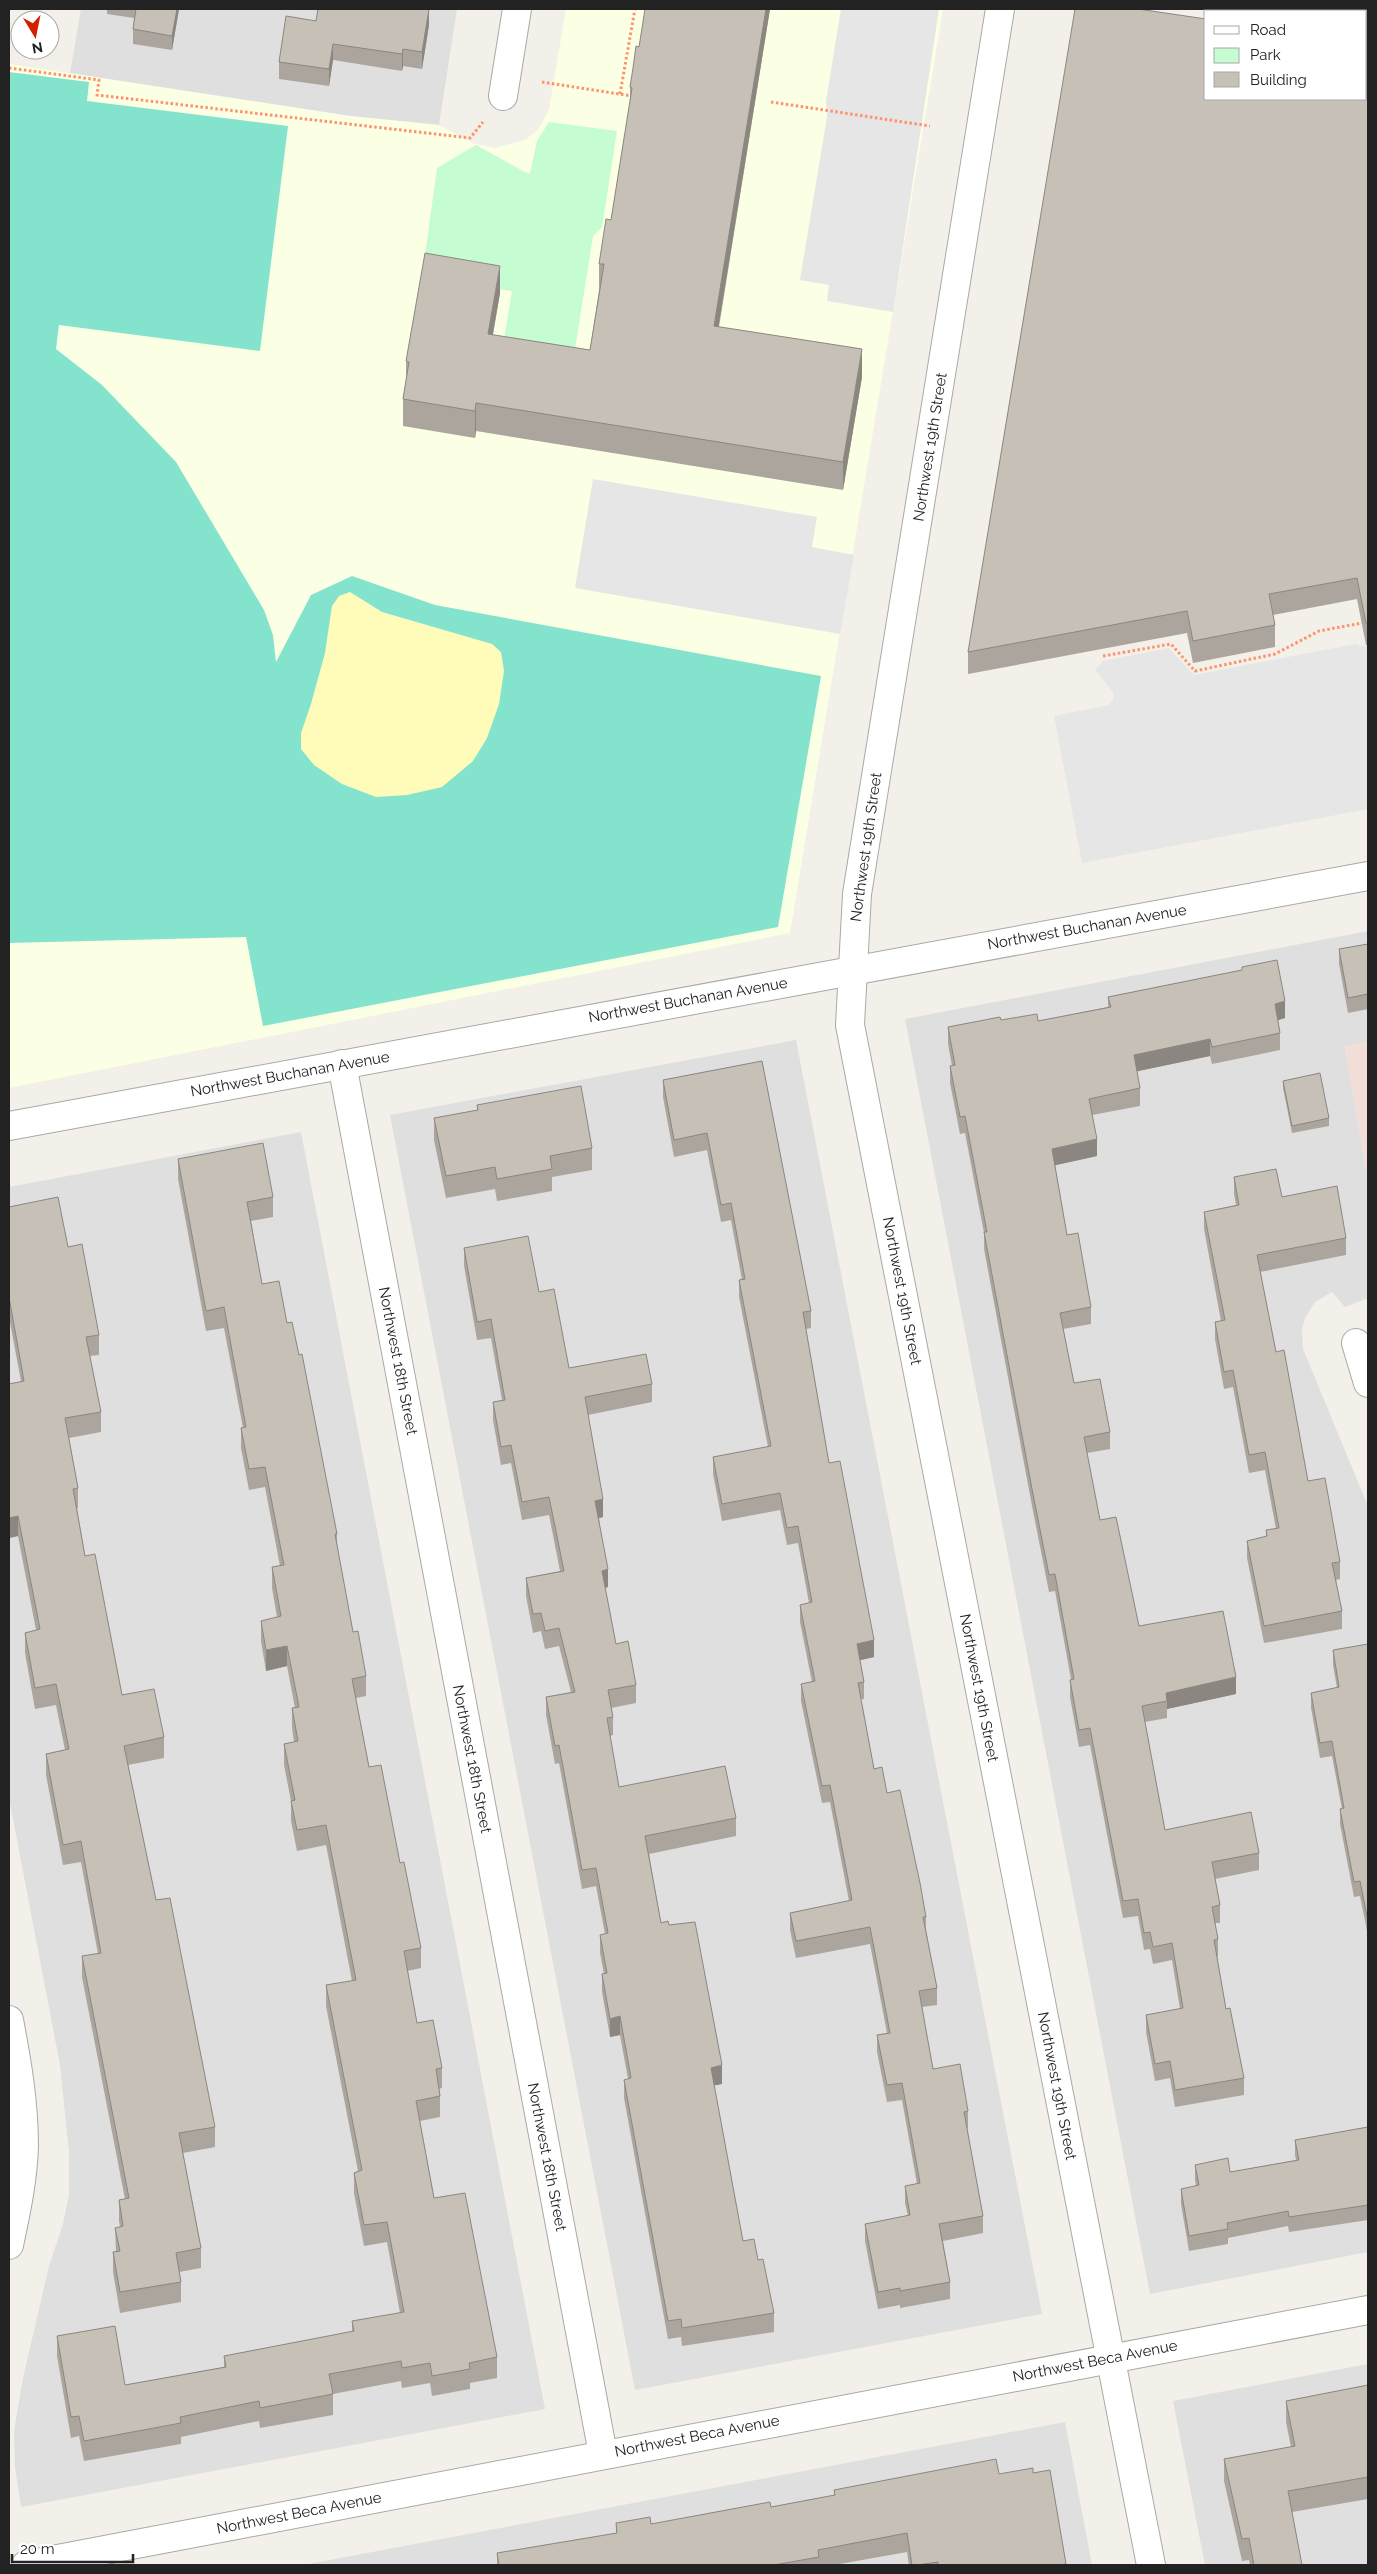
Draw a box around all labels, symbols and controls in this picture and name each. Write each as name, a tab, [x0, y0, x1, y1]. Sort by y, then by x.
north arrow	[10, 10, 60, 60]
legend	[1204, 10, 1367, 100]
text: Road	[1250, 21, 1286, 39]
text: N	[31, 39, 44, 57]
text: Park	[1250, 46, 1281, 64]
text: Building	[1250, 71, 1307, 89]
street label: Northwest 19th Street	[909, 371, 951, 523]
street label: Northwest 19th Street	[847, 771, 885, 923]
street label: Northwest Buchanan Avenue	[986, 901, 1188, 953]
street label: Northwest Buchanan Avenue	[587, 974, 789, 1026]
street label: Northwest Buchanan Avenue	[189, 1048, 391, 1100]
street label: Northwest 19th Street	[879, 1215, 925, 1367]
street label: Northwest 18th Street	[375, 1285, 421, 1437]
street label: Northwest 19th Street	[956, 1612, 1002, 1764]
street label: Northwest 18th Street	[449, 1683, 495, 1835]
street label: Northwest 19th Street	[1034, 2010, 1080, 2162]
street label: Northwest 18th Street	[524, 2081, 570, 2233]
street label: Northwest Beca Avenue	[1011, 2336, 1179, 2386]
street label: Northwest Beca Avenue	[613, 2411, 781, 2461]
street label: Northwest Beca Avenue	[215, 2488, 383, 2538]
scale bar	[12, 2532, 134, 2564]
text: 20 m	[20, 2540, 55, 2558]

